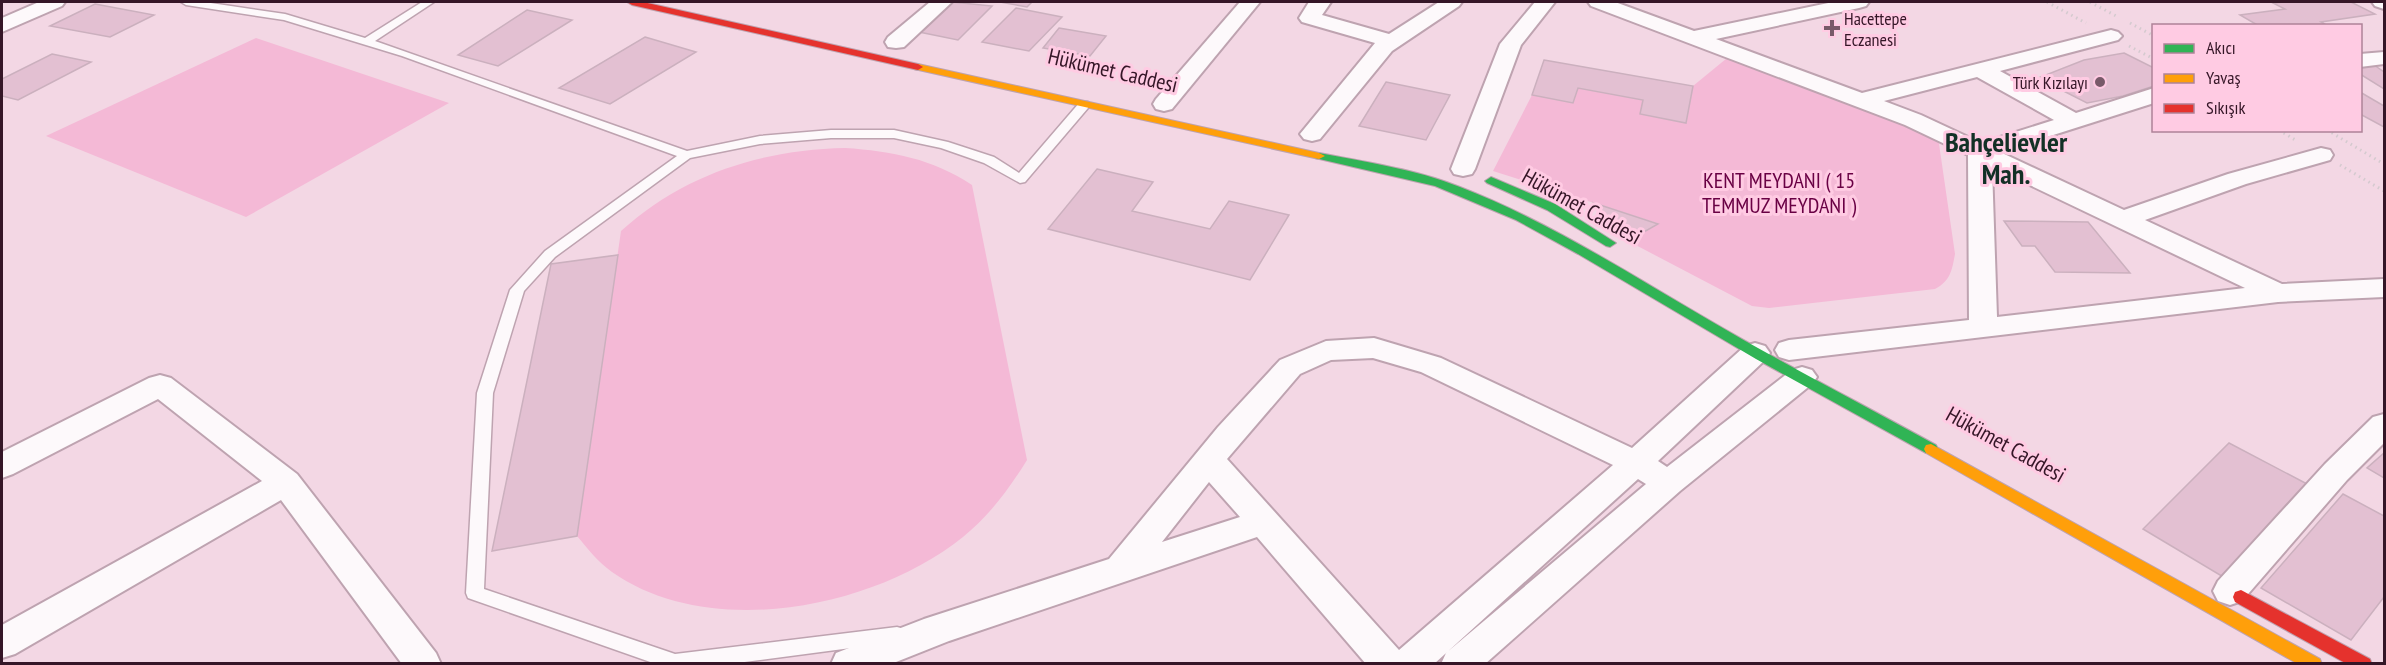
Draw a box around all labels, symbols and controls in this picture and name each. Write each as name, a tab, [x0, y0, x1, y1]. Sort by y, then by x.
place label: Hacettepe Eczanesi	[1844, 7, 1907, 51]
marker: Hacettepe Eczanesi	[1825, 21, 1839, 35]
legend	[2152, 24, 2362, 132]
text: Akıcı	[2206, 36, 2236, 59]
street label: Hükümet Caddesi	[1045, 41, 1181, 99]
text: Yavaş	[2206, 66, 2241, 89]
place label: Türk Kızılayı	[2013, 71, 2088, 94]
marker: Türk Kızılayı	[2093, 75, 2107, 89]
text: Sıkışık	[2206, 96, 2245, 119]
district label: Bahçelievler Mah.	[1945, 123, 2068, 192]
street label: Hükümet Caddesi	[1517, 162, 1647, 250]
park label: KENT MEYDANI ( 15 TEMMUZ MEYDANI )	[1702, 166, 1857, 219]
street label: Hükümet Caddesi	[1941, 400, 2071, 488]

